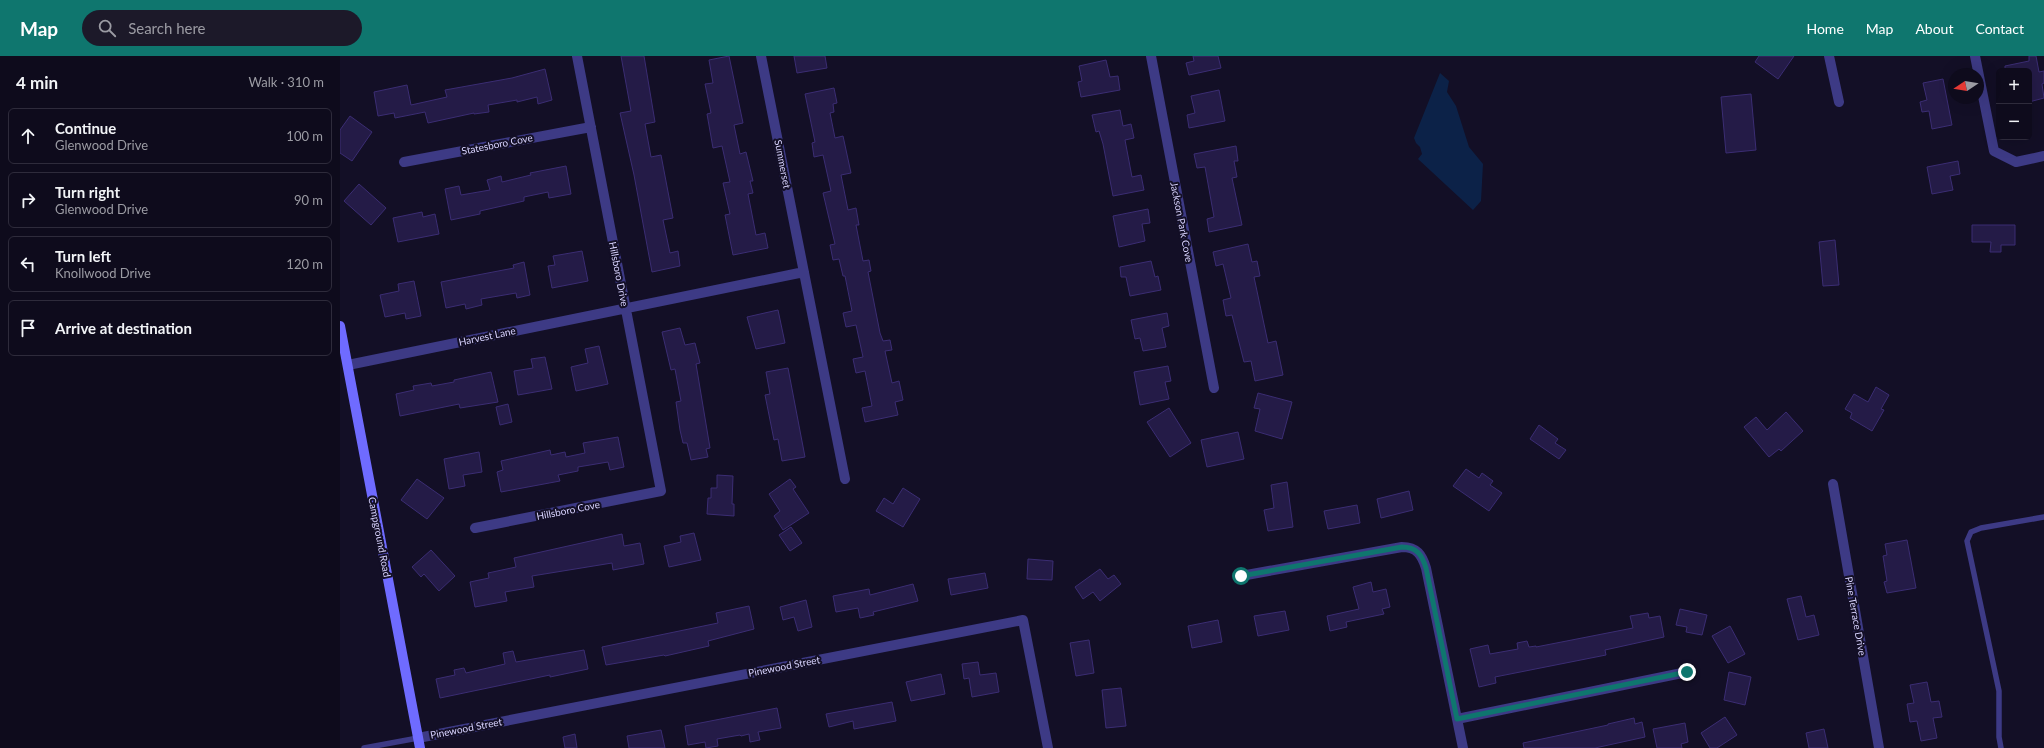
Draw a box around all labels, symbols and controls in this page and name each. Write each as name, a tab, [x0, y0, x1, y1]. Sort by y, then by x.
search box	[82, 10, 362, 46]
text: Map	[20, 17, 58, 40]
icon: search	[96, 17, 118, 39]
text: Search here	[128, 19, 206, 37]
text: Home	[1806, 20, 1844, 37]
text: Map	[1866, 20, 1893, 37]
text: About	[1915, 20, 1953, 37]
text: Contact	[1975, 20, 2024, 37]
north arrow	[1948, 68, 1984, 104]
map controls	[1996, 68, 2032, 140]
button: +	[1996, 68, 2032, 104]
text: 4 min	[16, 72, 58, 93]
text: Walk · 310 m	[248, 74, 324, 90]
button: −	[1996, 104, 2032, 140]
text: Continue	[55, 119, 116, 137]
icon: ahead	[17, 125, 39, 147]
text: 100 m	[286, 128, 323, 144]
street label: Statesboro Cove	[460, 131, 534, 157]
text: Glenwood Drive	[55, 137, 148, 153]
street label: Summerset	[772, 139, 794, 190]
street label: Jackson Park Cove	[1168, 181, 1196, 263]
text: Turn right	[55, 183, 120, 201]
icon: right	[17, 189, 39, 211]
text: 90 m	[294, 192, 323, 208]
text: Glenwood Drive	[55, 201, 148, 217]
street label: Hillsboro Drive	[607, 241, 631, 307]
text: Turn left	[55, 247, 111, 265]
icon: left	[17, 253, 39, 275]
text: 120 m	[286, 256, 323, 272]
text: Knollwood Drive	[55, 265, 151, 281]
icon: arrive	[17, 317, 39, 339]
text: Arrive at destination	[55, 319, 192, 337]
street label: Harvest Lane	[457, 324, 517, 348]
street label: Campground Road	[366, 496, 394, 578]
street label: Hillsboro Cove	[535, 498, 601, 522]
route start	[1232, 567, 1250, 585]
street label: Pine Terrace Drive	[1843, 576, 1869, 656]
street label: Pinewood Street	[747, 653, 821, 679]
route end	[1678, 663, 1696, 681]
street label: Pinewood Street	[429, 715, 503, 741]

